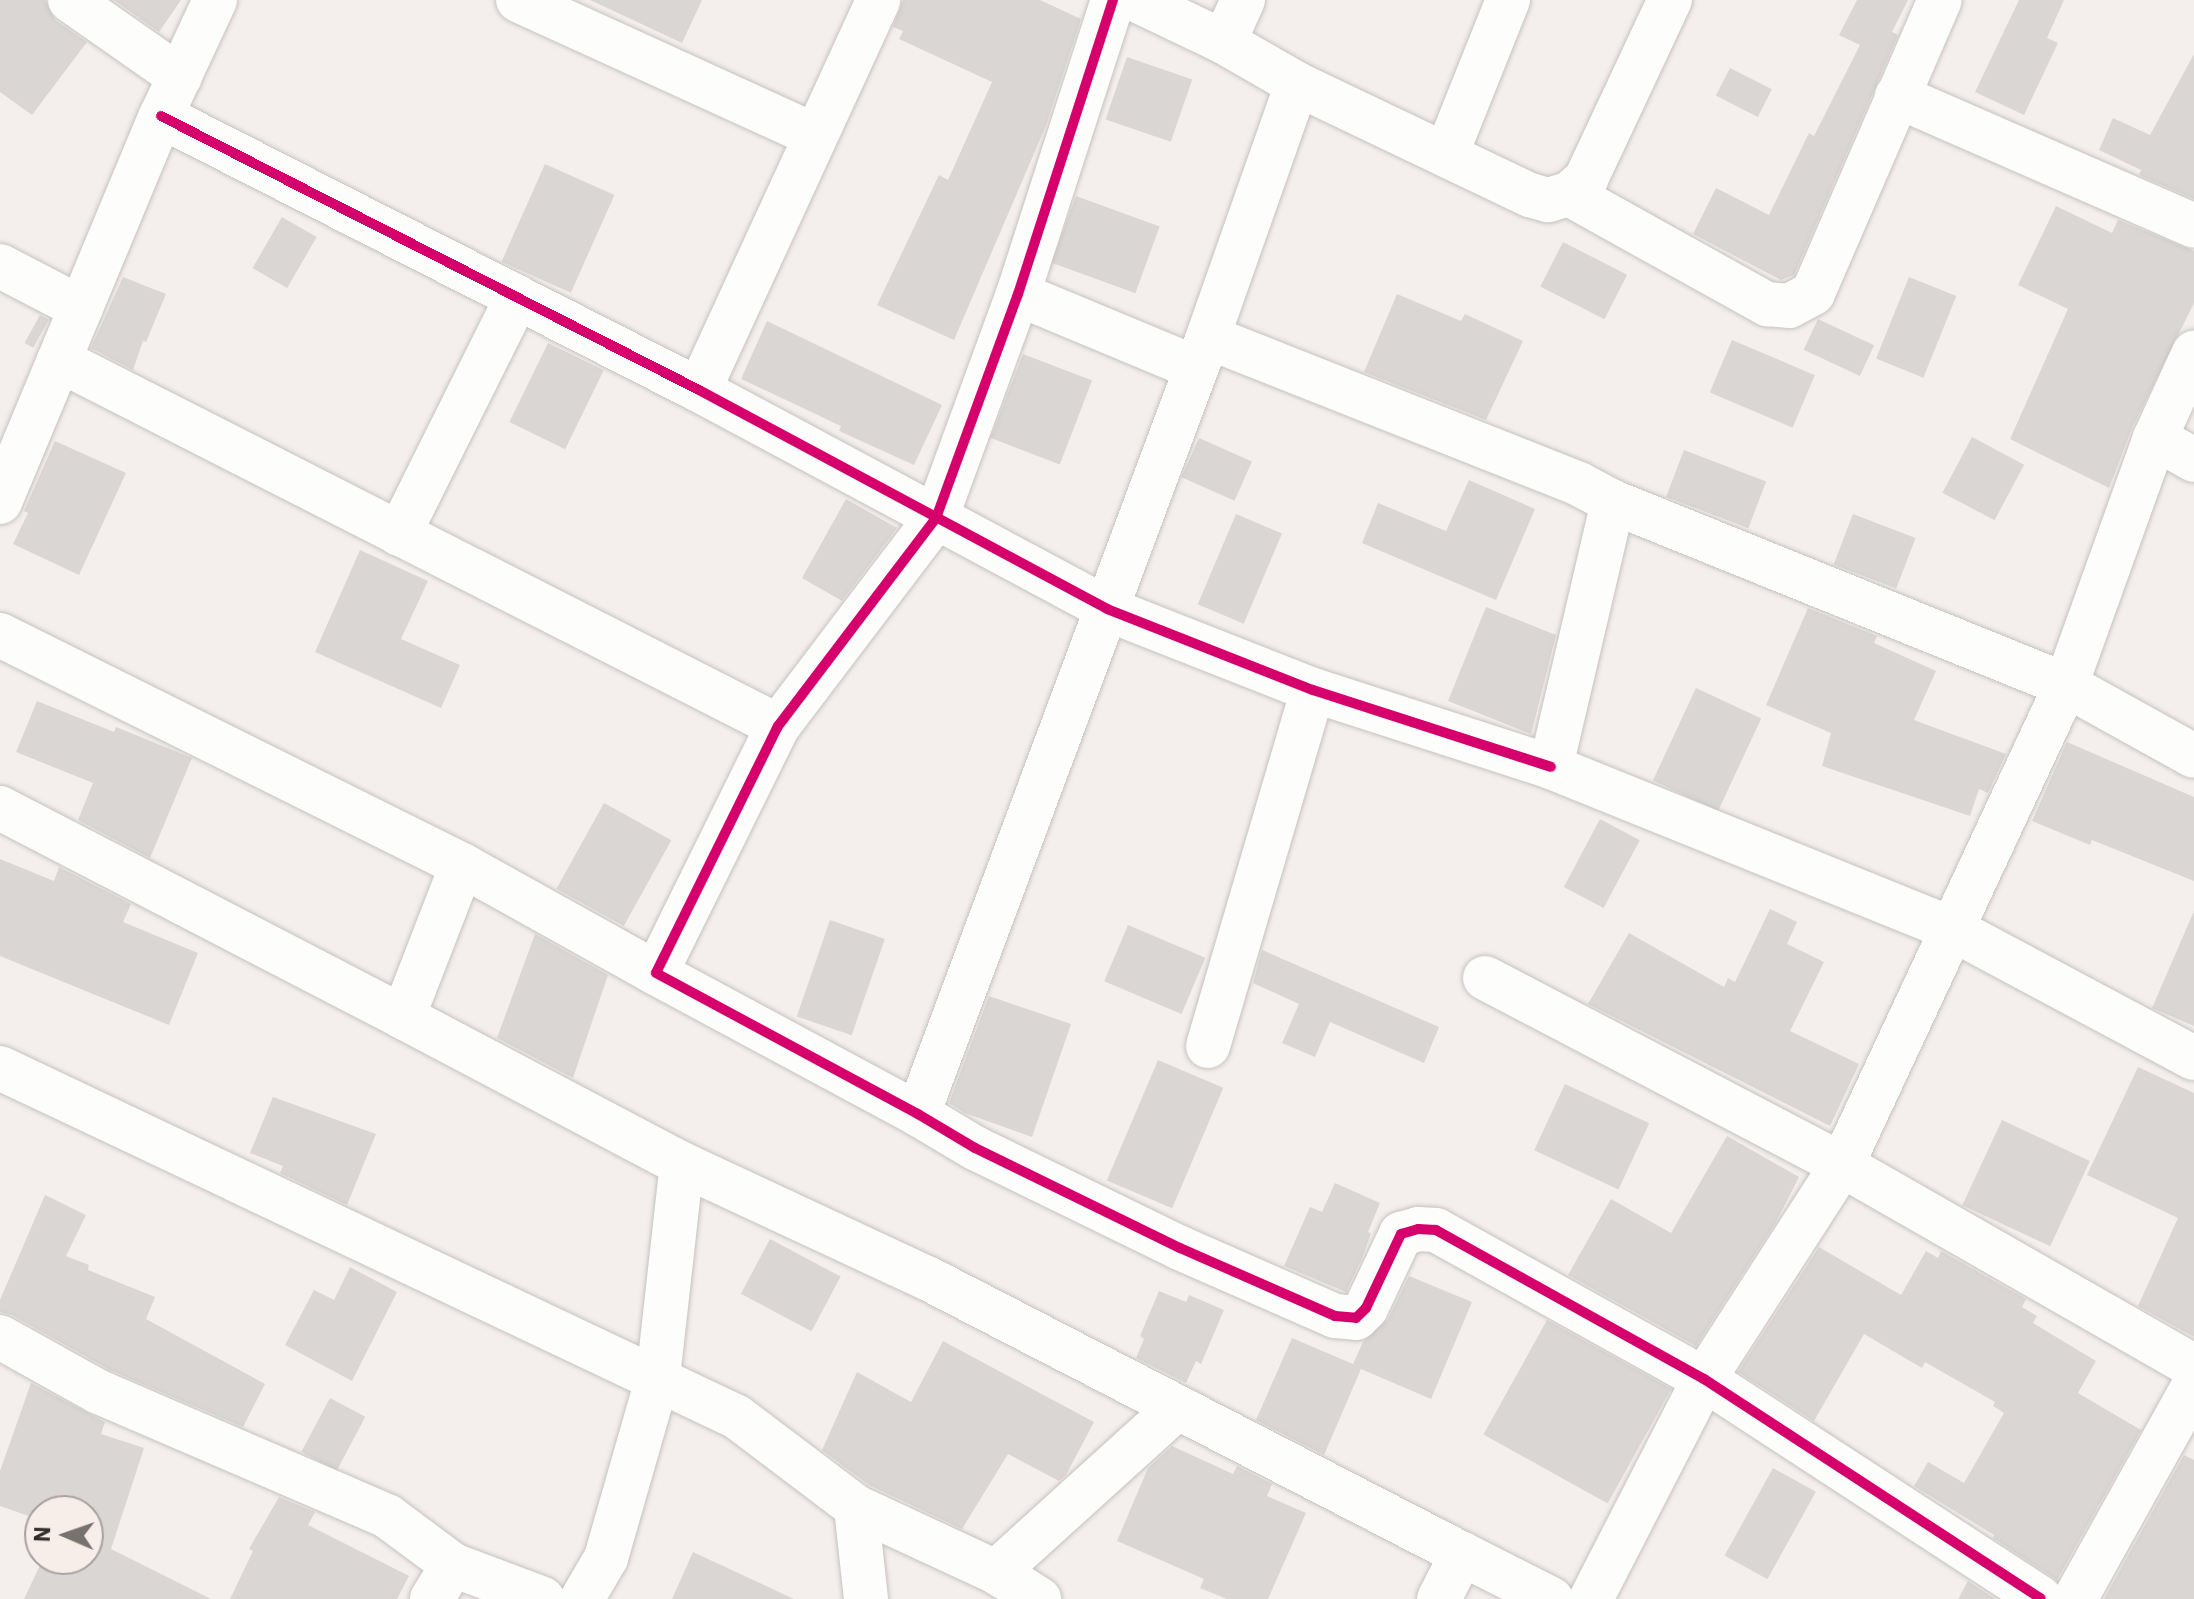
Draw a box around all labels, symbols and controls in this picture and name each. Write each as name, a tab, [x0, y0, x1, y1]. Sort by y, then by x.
north arrow	[24, 1495, 104, 1575]
text: N	[27, 1526, 56, 1543]

